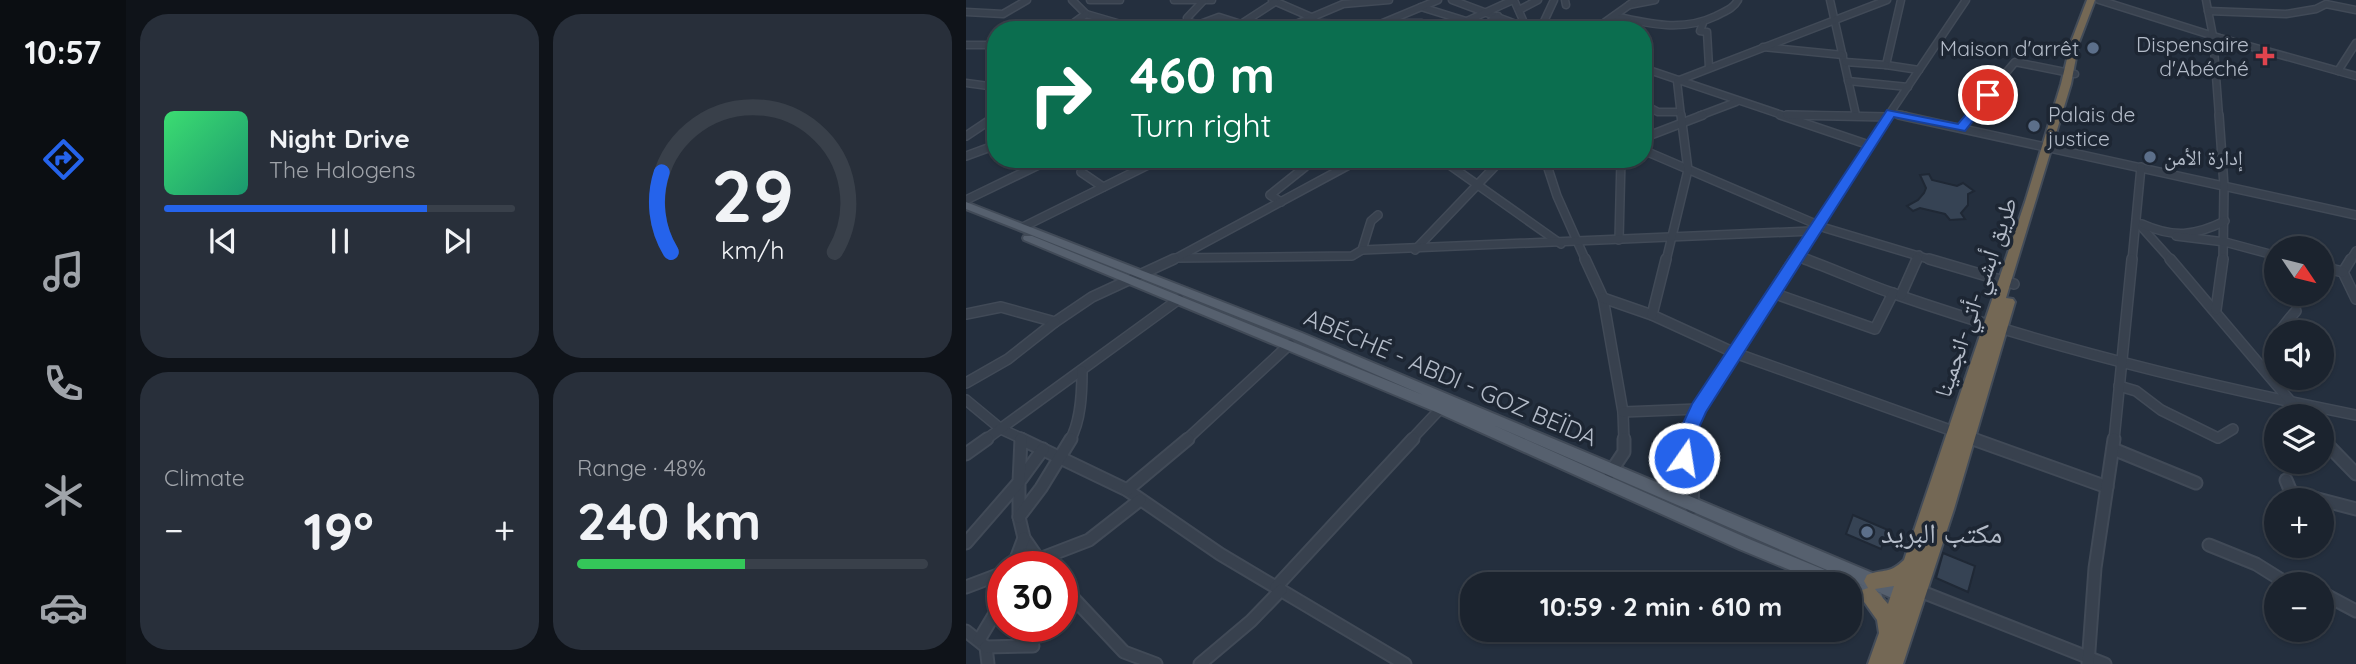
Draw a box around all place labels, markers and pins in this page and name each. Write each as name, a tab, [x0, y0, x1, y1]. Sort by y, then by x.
place label: Dispensaire d'Abéché	[2136, 31, 2249, 81]
place label: Maison d'arrêt	[1940, 35, 2079, 61]
marker: Maison d'arrêt	[2085, 40, 2101, 56]
marker: Dispensaire d'Abéché	[2255, 46, 2275, 66]
pin	[1958, 65, 2018, 125]
place label: Palais de justice	[2047, 101, 2135, 151]
marker: Palais de justice	[2026, 118, 2042, 134]
place label: إدارة الأمن	[2164, 144, 2243, 172]
marker: إدارة الأمن	[2142, 149, 2158, 165]
place label: مكتب البريد	[1881, 515, 2002, 550]
marker: مكتب البريد	[1859, 524, 1875, 540]

